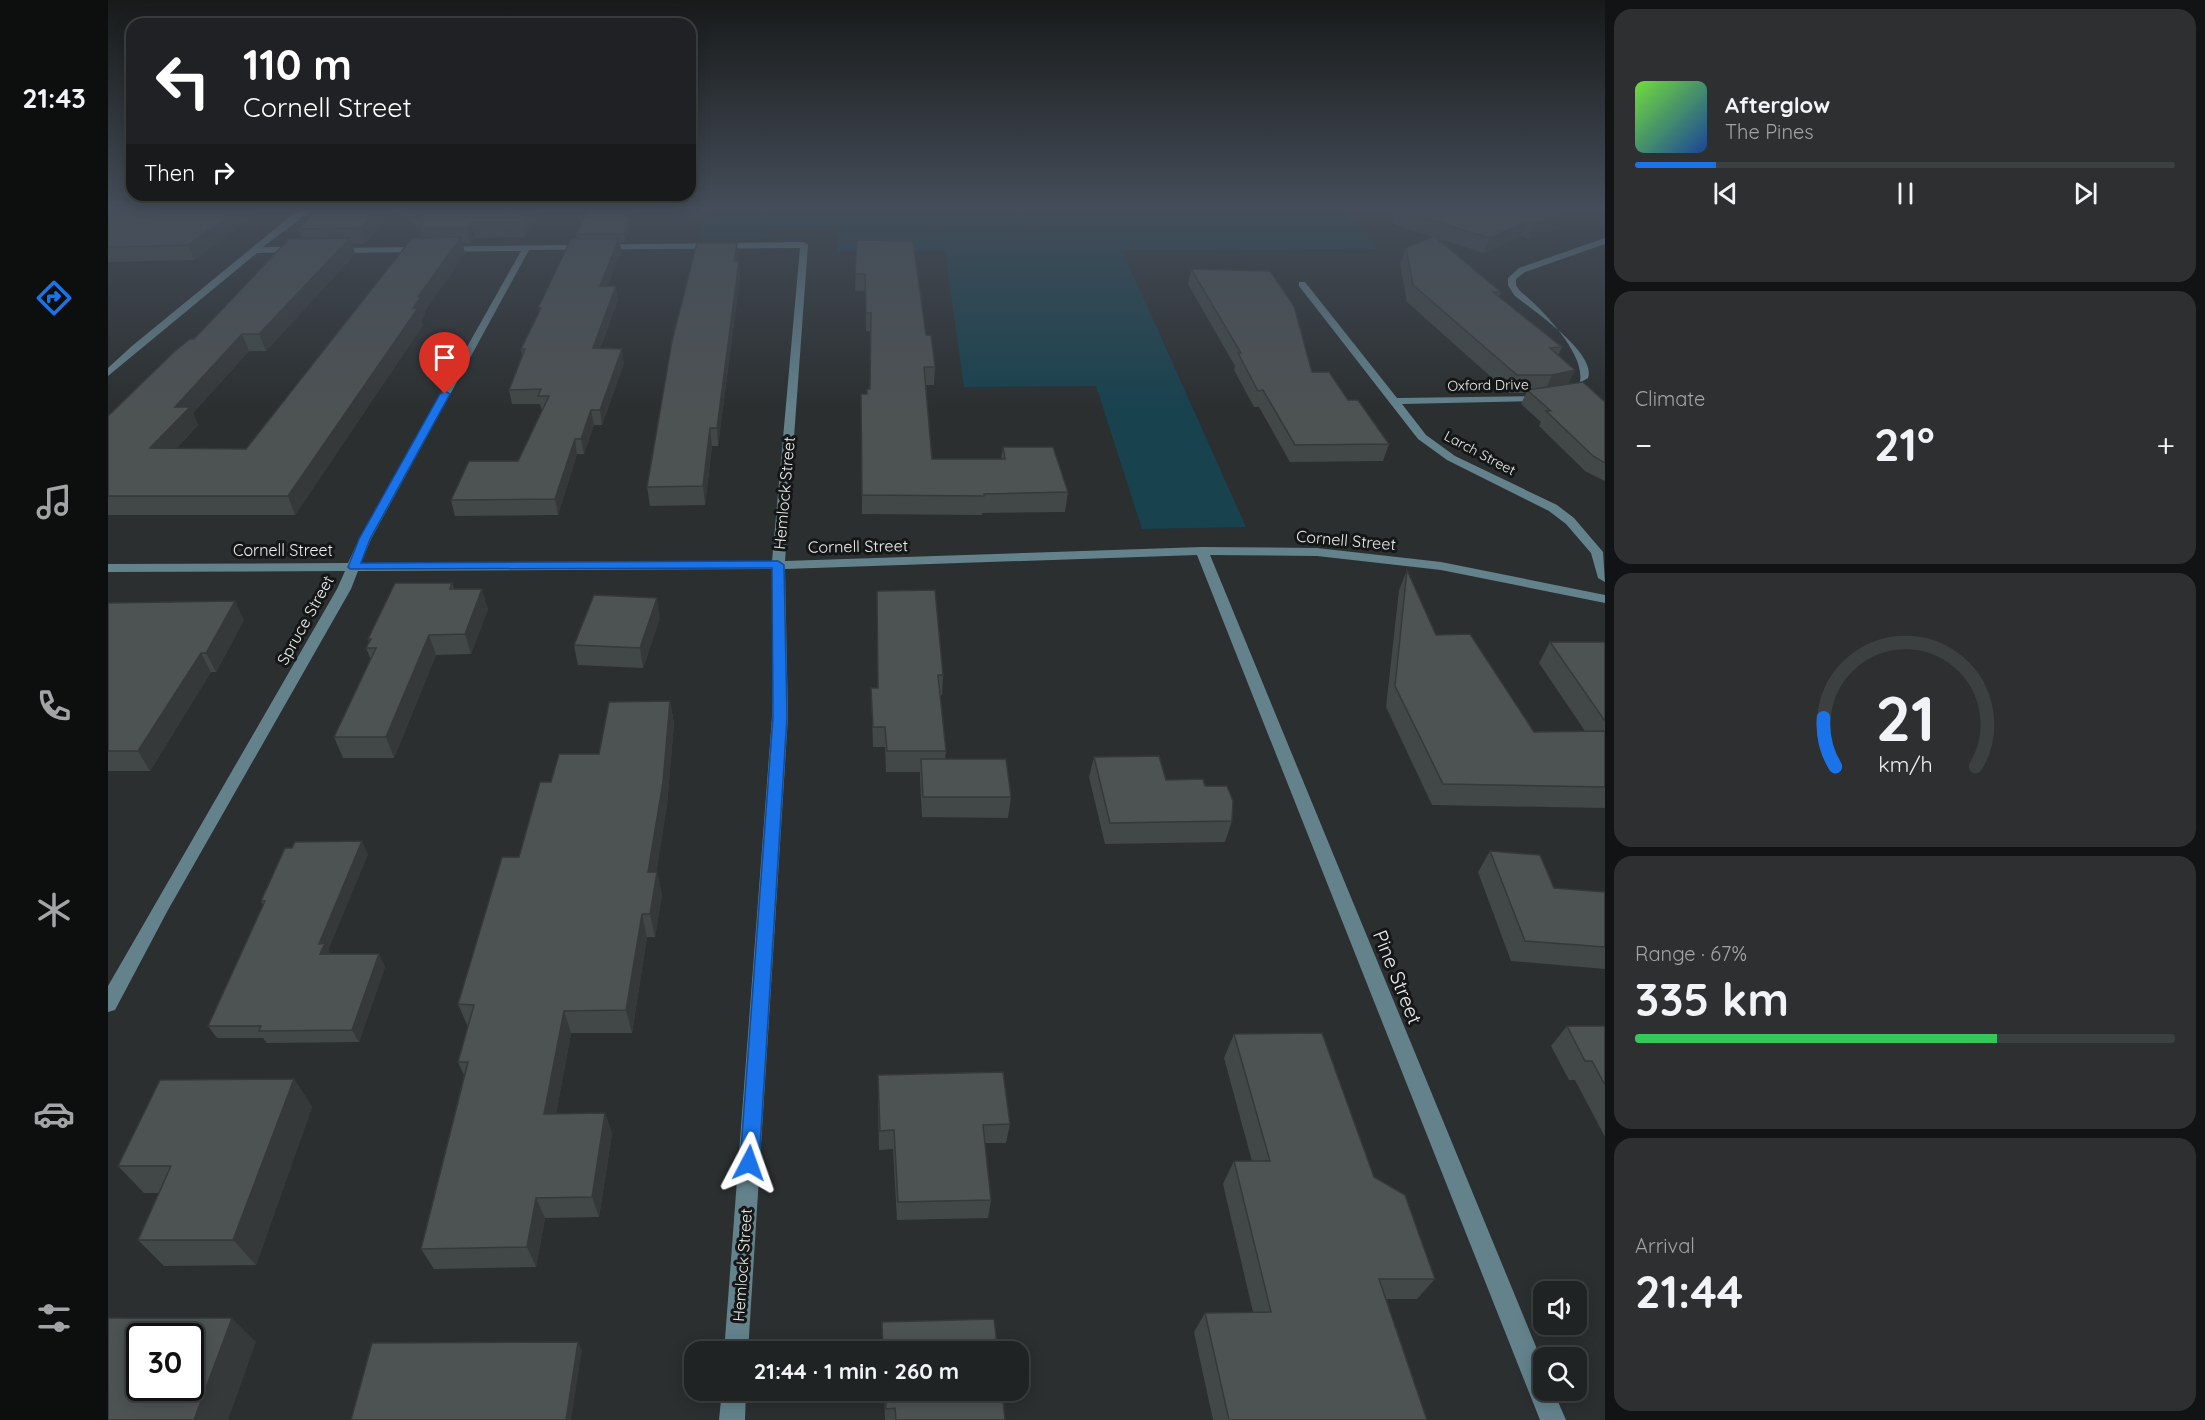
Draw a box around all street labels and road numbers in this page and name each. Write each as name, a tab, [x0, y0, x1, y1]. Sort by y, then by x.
street label: Oxford Drive	[1447, 375, 1529, 395]
street label: Larch Street	[1441, 427, 1519, 479]
street label: Hemlock Street	[769, 436, 799, 550]
street label: Cornell Street	[1295, 526, 1397, 554]
street label: Cornell Street	[808, 535, 908, 557]
street label: Cornell Street	[233, 540, 333, 560]
street label: Spruce Street	[272, 572, 338, 668]
street label: Pine Street	[1368, 926, 1428, 1028]
street label: Hemlock Street	[728, 1208, 756, 1322]

